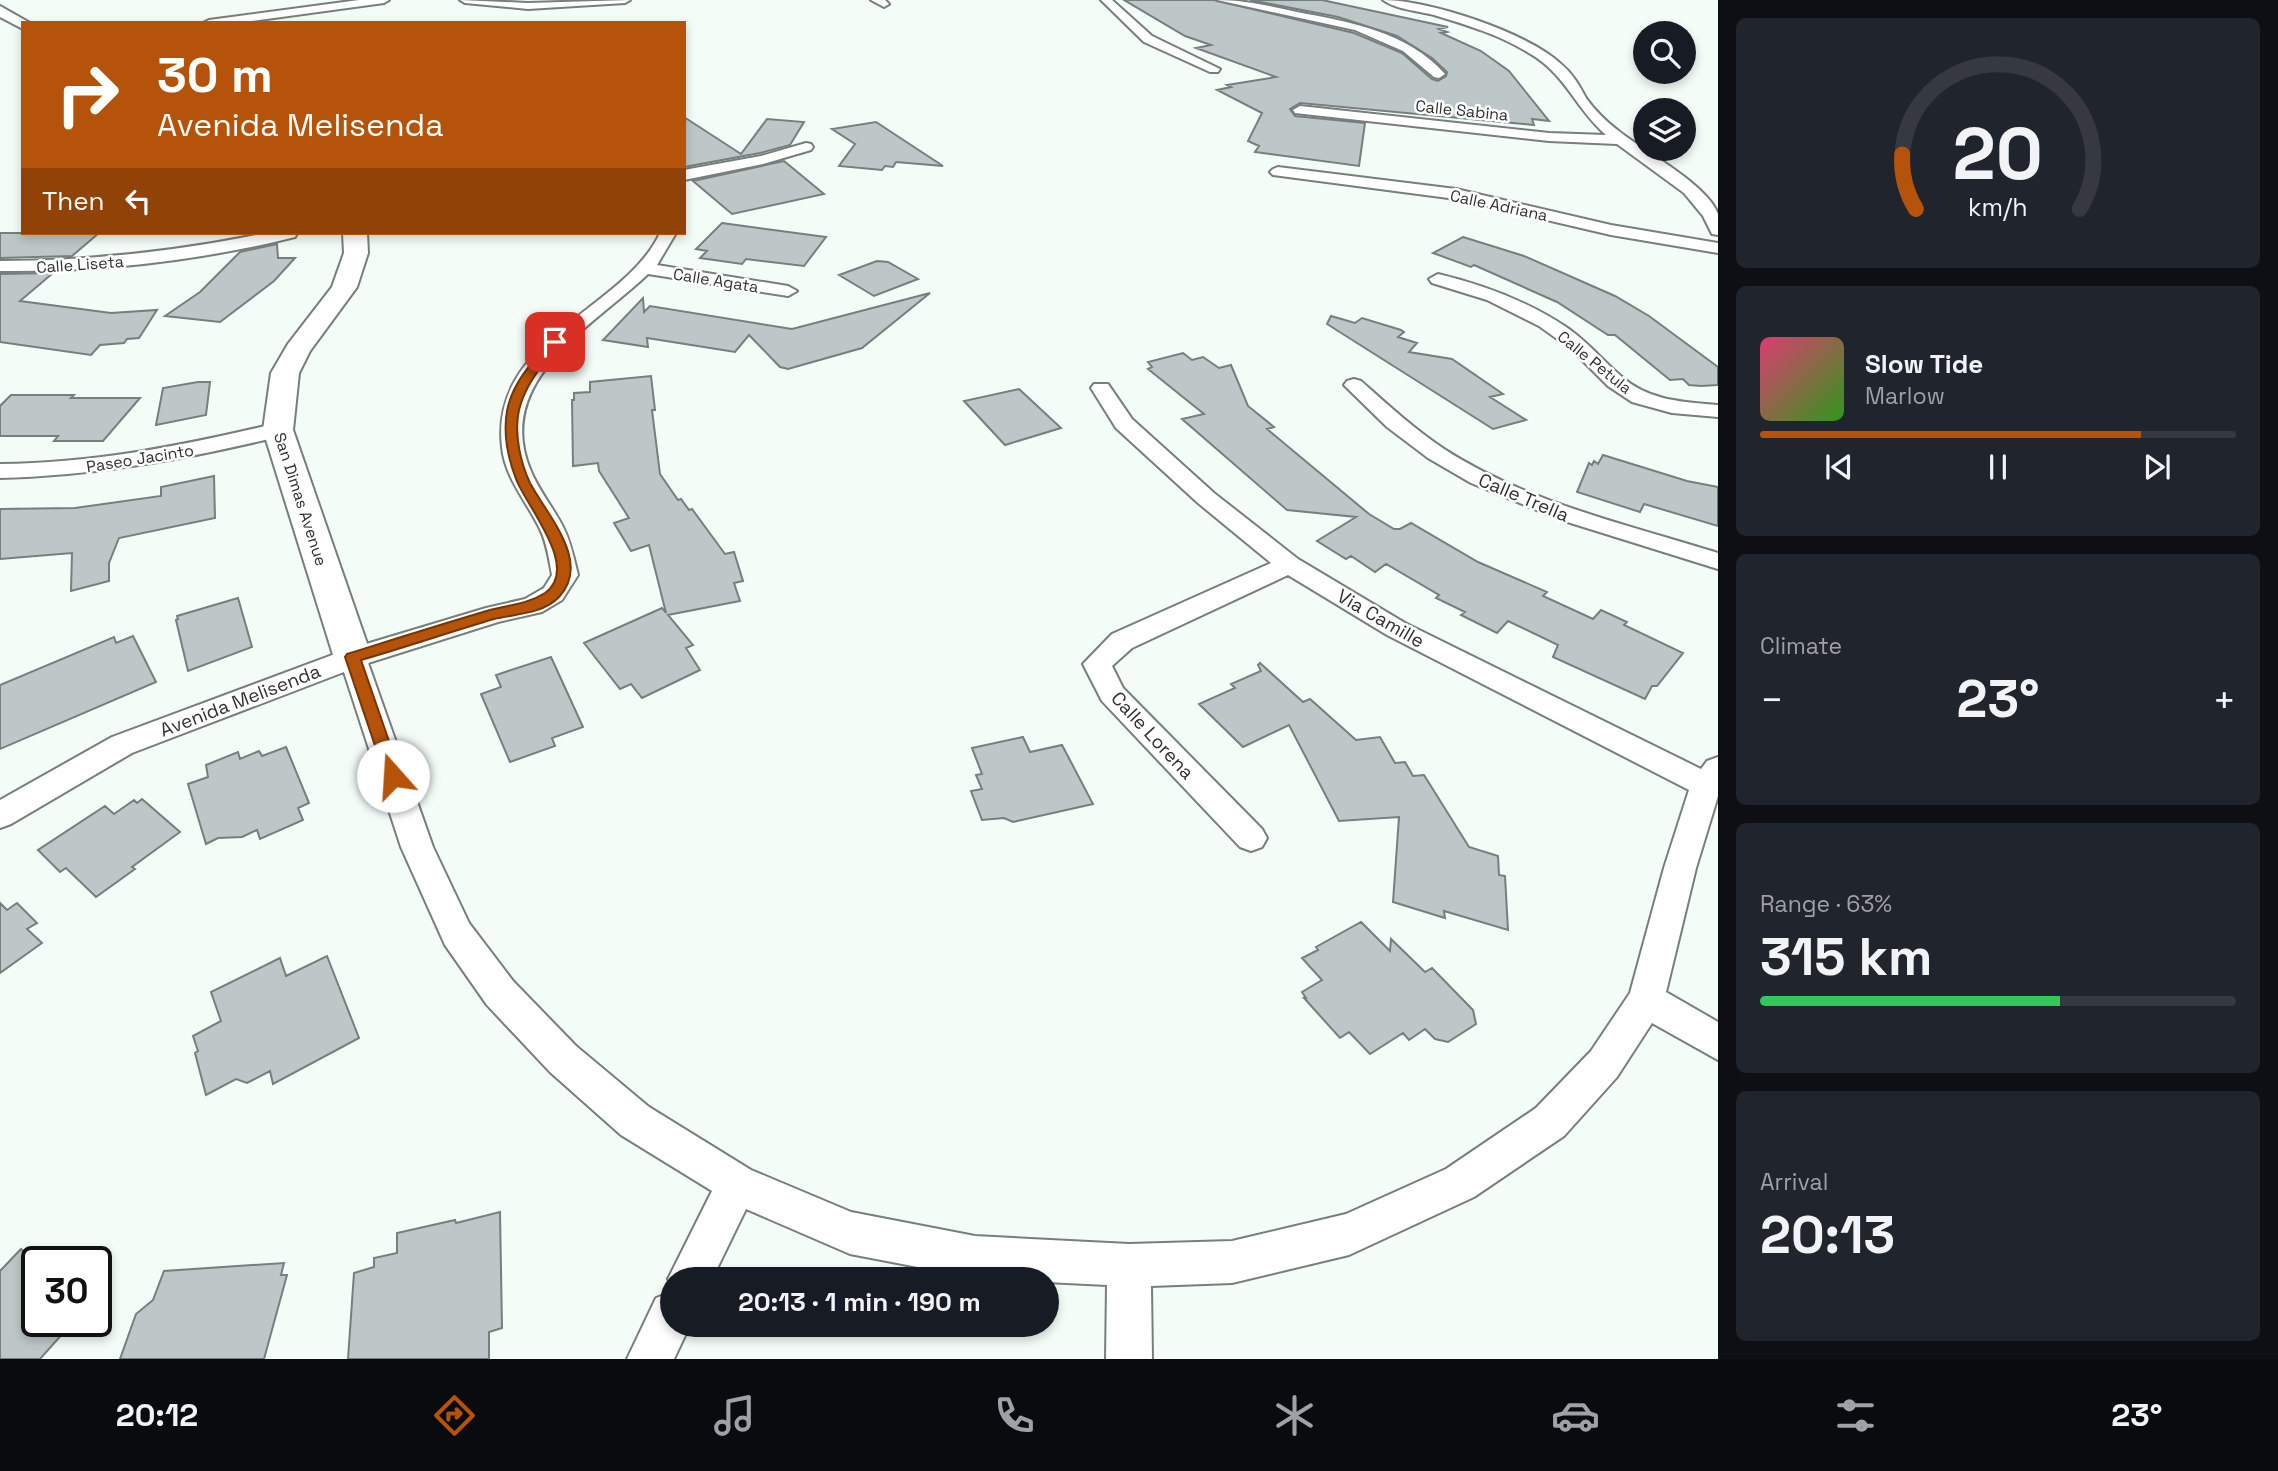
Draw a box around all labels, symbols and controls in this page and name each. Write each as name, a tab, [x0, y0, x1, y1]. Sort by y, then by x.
map controls	[1633, 21, 1696, 161]
button: search	[1633, 21, 1696, 84]
text: 30 m	[157, 44, 273, 106]
icon: right	[42, 49, 133, 140]
street label: Calle Sabina	[1415, 95, 1509, 126]
button: layers	[1633, 98, 1696, 161]
text: Avenida Melisenda	[157, 105, 444, 145]
text: 20	[1953, 107, 2043, 200]
icon: left	[119, 182, 157, 220]
text: Then	[42, 184, 105, 218]
street label: Calle Adriana	[1448, 185, 1550, 226]
text: km/h	[1968, 191, 2028, 223]
street label: Calle Liseta	[36, 251, 124, 278]
street label: Calle Agata	[672, 263, 760, 298]
pin	[525, 312, 585, 372]
icon: arrive	[536, 323, 574, 361]
street label: Calle Petula	[1553, 326, 1636, 399]
text: Slow Tide	[1865, 347, 1983, 381]
text: Marlow	[1865, 381, 1945, 411]
street label: San Dimas Avenue	[269, 430, 332, 569]
street label: Paseo Jacinto	[85, 440, 195, 477]
icon: previous	[1820, 448, 1858, 486]
icon: pause	[1979, 448, 2017, 486]
icon: next	[2138, 448, 2176, 486]
street label: Calle Trella	[1475, 467, 1573, 528]
street label: Via Camille	[1333, 583, 1429, 653]
text: Climate	[1760, 631, 1842, 661]
street label: Avenida Melisenda	[156, 658, 324, 743]
text: 23°	[1957, 666, 2040, 732]
text: −	[1760, 676, 1784, 724]
text: +	[2212, 676, 2236, 724]
street label: Calle Lorena	[1106, 686, 1200, 785]
position arrow	[356, 739, 430, 813]
text: Range · 63%	[1760, 889, 1892, 919]
text: 315 km	[1760, 924, 1932, 990]
text: Arrival	[1760, 1167, 1828, 1197]
text: 20:13	[1760, 1202, 1895, 1268]
speed limit sign: 30	[21, 1246, 112, 1337]
text: 20:13 · 1 min · 190 m	[738, 1285, 981, 1319]
icon: directions	[430, 1391, 479, 1440]
icon: music	[710, 1391, 759, 1440]
icon: phone	[990, 1391, 1039, 1440]
icon: climate	[1270, 1391, 1319, 1440]
icon: car	[1551, 1391, 1600, 1440]
icon: filters	[1831, 1391, 1880, 1440]
text: 20:12	[116, 1395, 198, 1435]
text: 23°	[2111, 1395, 2162, 1435]

